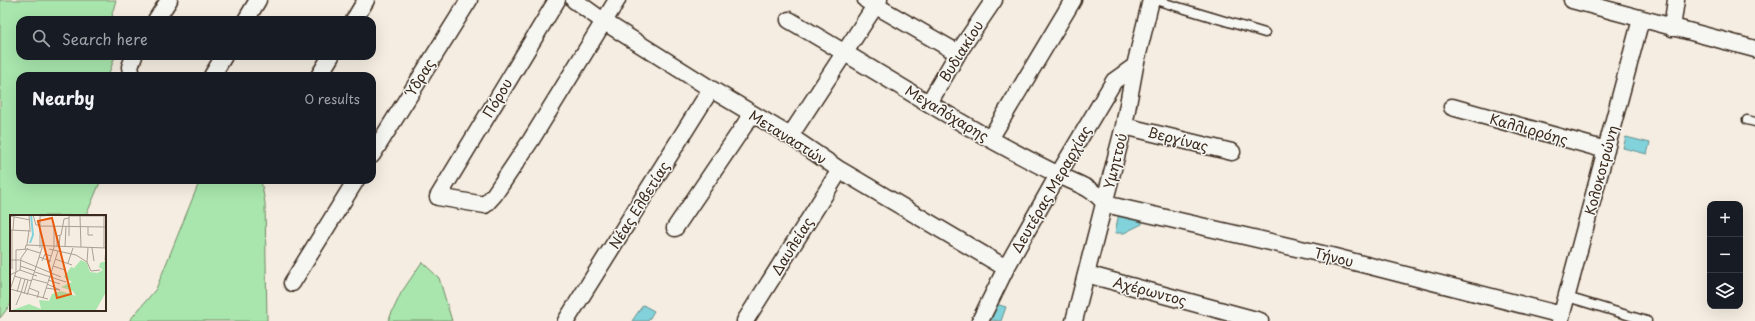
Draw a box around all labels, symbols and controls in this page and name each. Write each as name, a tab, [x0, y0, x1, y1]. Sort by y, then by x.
search box	[16, 16, 376, 60]
street label: Βυδιακίου	[934, 16, 988, 86]
icon: search	[30, 27, 52, 49]
text: Search here	[62, 27, 148, 50]
street label: Ύδρας	[399, 54, 440, 102]
street label: Πόρου	[477, 74, 517, 122]
street label: Μεγαλόχαρης	[901, 80, 993, 146]
text: Nearby	[32, 85, 94, 111]
text: 0 results	[305, 89, 360, 108]
street label: Μεταναστών	[745, 105, 831, 169]
street label: Καλλιρρόης	[1487, 108, 1571, 150]
street label: Δευτέρας Μεραρχίας	[1006, 121, 1096, 257]
street label: Βεργίνας	[1145, 121, 1211, 157]
street label: Κολοκοτρώνη	[1579, 123, 1623, 217]
street label: Υμηττού	[1098, 131, 1132, 191]
street label: Νέας Ελβετίας	[604, 157, 674, 253]
map controls	[1707, 201, 1743, 309]
button: +	[1707, 201, 1743, 237]
street label: Δαυλείας	[766, 213, 818, 279]
inset map	[10, 215, 106, 311]
button: −	[1707, 237, 1743, 273]
street label: Τήνου	[1312, 242, 1356, 272]
street label: Αχέρωντος	[1111, 271, 1189, 311]
button: layers	[1707, 273, 1743, 309]

